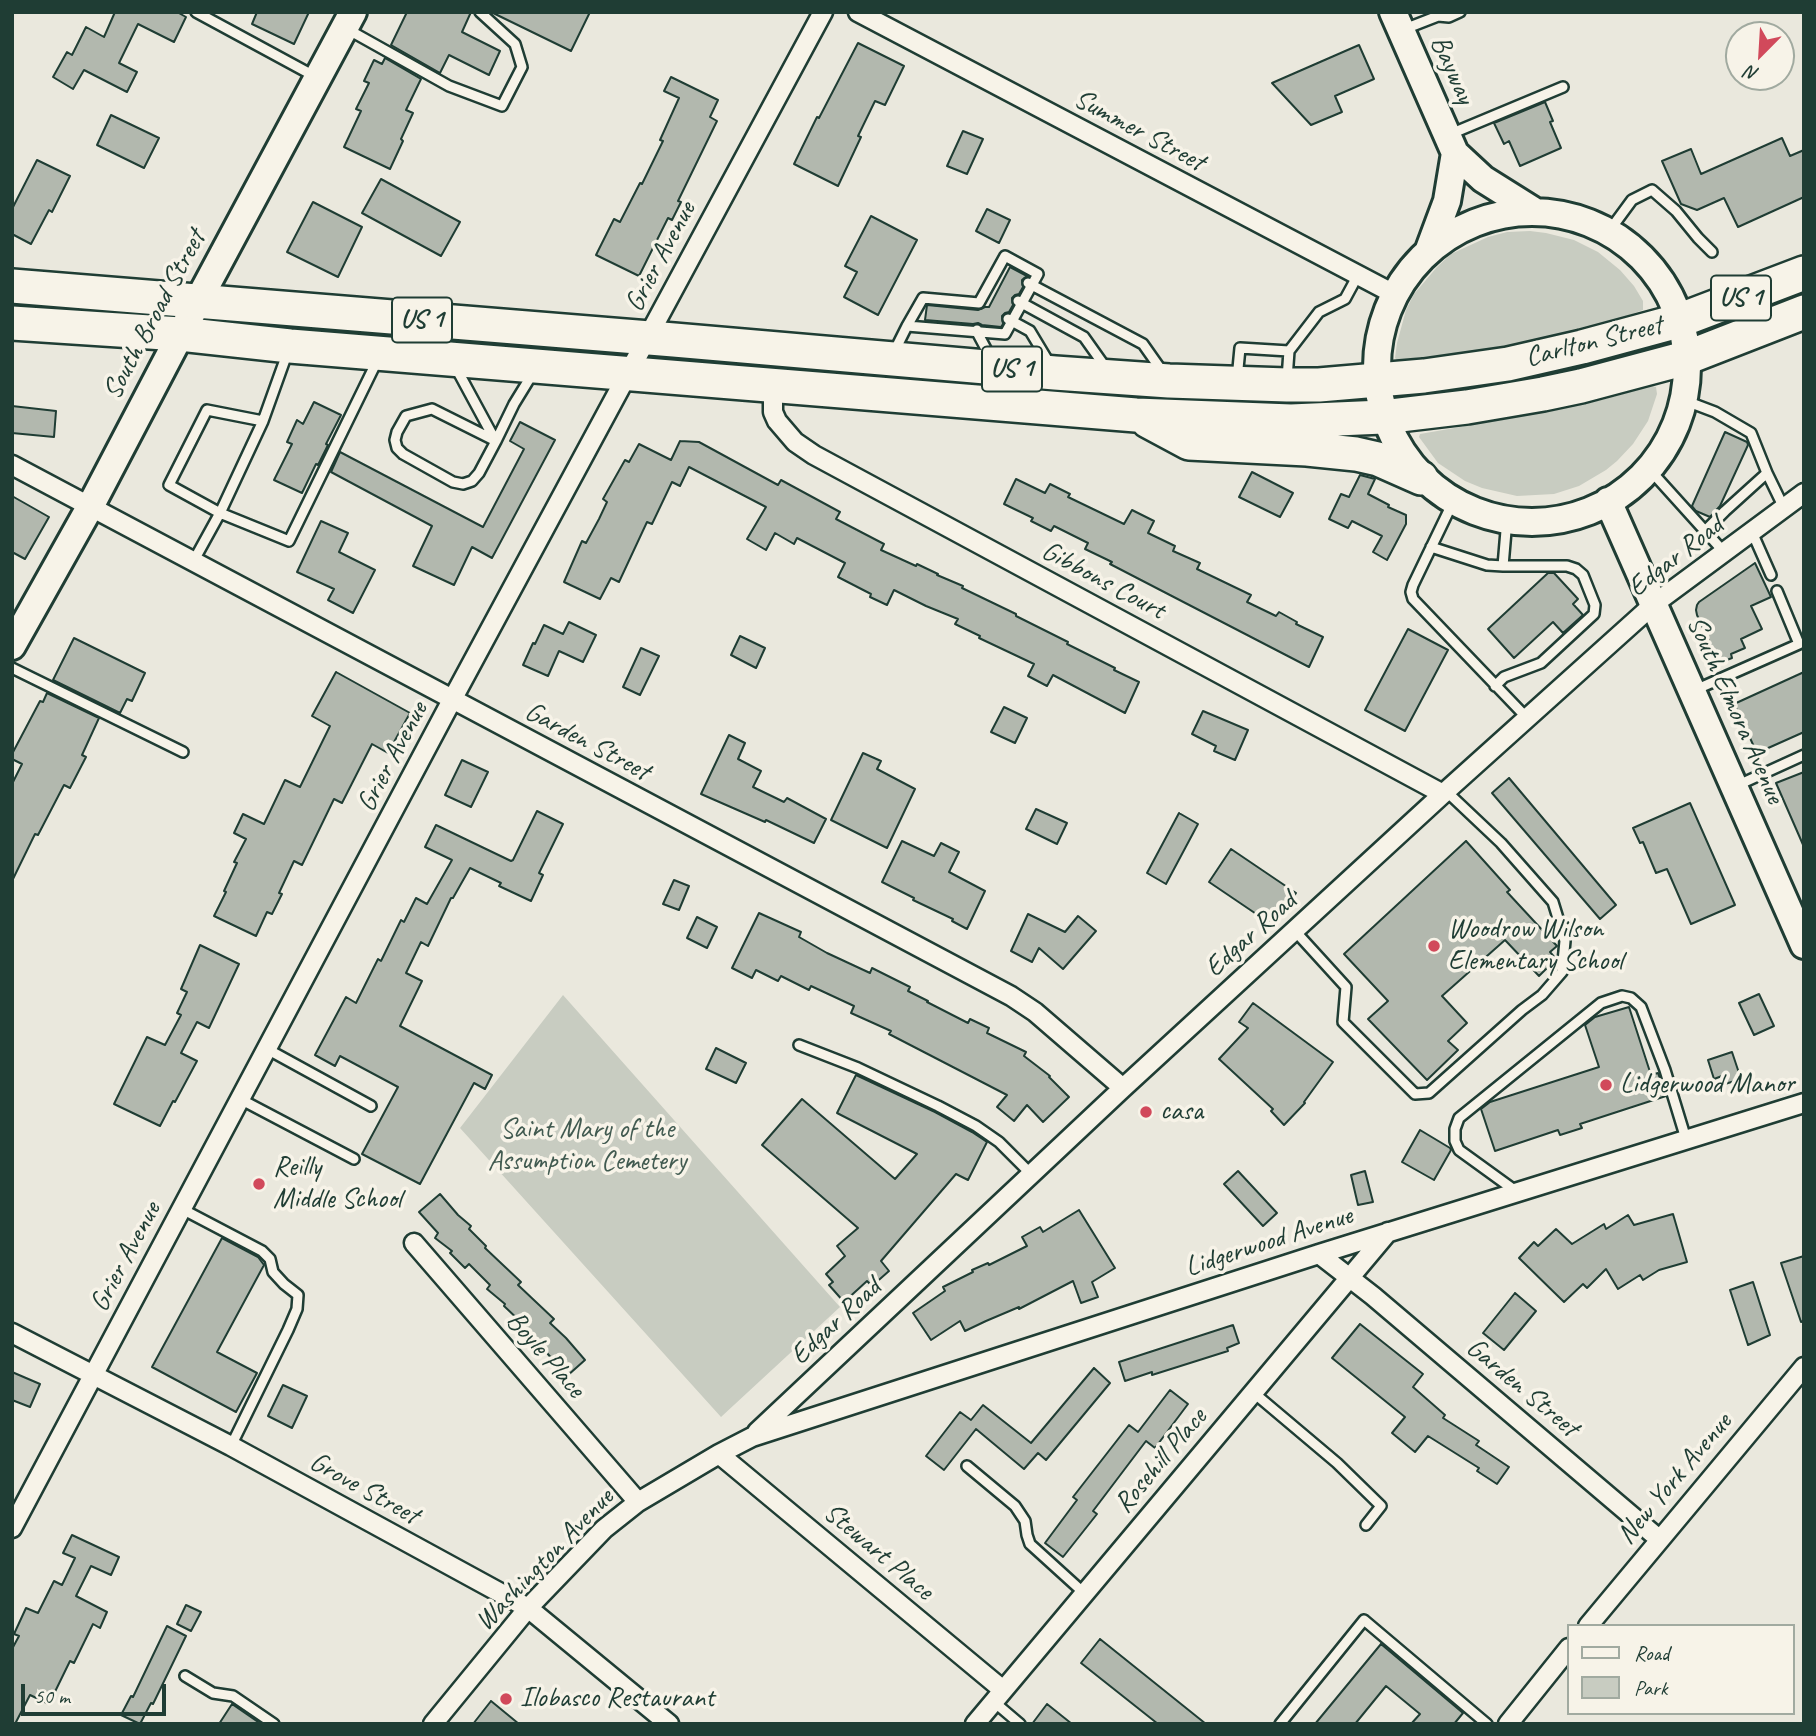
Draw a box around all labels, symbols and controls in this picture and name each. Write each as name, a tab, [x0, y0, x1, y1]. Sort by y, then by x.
north arrow	[1725, 21, 1795, 91]
street label: Bayway	[1422, 31, 1482, 109]
text: N	[1742, 60, 1763, 87]
street label: Summer Street	[1068, 83, 1210, 179]
street label: Grier Avenue	[618, 196, 704, 318]
street label: South Broad Street	[96, 225, 214, 405]
road number: US 1	[1711, 276, 1771, 320]
road number: US 1	[392, 298, 452, 342]
street label: Carlton Street	[1522, 309, 1666, 375]
road number: US 1	[982, 346, 1042, 392]
street label: Edgar Road	[1622, 509, 1730, 605]
street label: Gibbons Court	[1035, 534, 1171, 628]
street label: South Elmora Avenue	[1679, 611, 1791, 809]
street label: Garden Street	[519, 695, 655, 789]
street label: Grier Avenue	[350, 696, 436, 818]
street label: Edgar Road	[1198, 885, 1304, 985]
place label: Woodrow Wilson Elementary School	[1448, 913, 1623, 979]
marker: Woodrow Wilson Elementary School	[1426, 938, 1442, 954]
place label: Lidgerwood Manor	[1620, 1068, 1795, 1102]
marker: Lidgerwood Manor	[1598, 1077, 1614, 1093]
place label: casa	[1160, 1095, 1203, 1129]
marker: casa	[1138, 1104, 1154, 1120]
park label: Saint Mary of the Assumption Cemetery	[488, 1113, 686, 1179]
place label: Reilly Middle School	[273, 1151, 401, 1217]
marker: Reilly Middle School	[251, 1176, 267, 1192]
street label: Grier Avenue	[83, 1196, 169, 1318]
street label: Lidgerwood Avenue	[1181, 1199, 1357, 1285]
street label: Edgar Road	[784, 1272, 888, 1372]
street label: Boyle Place	[498, 1305, 592, 1405]
street label: Garden Street	[1459, 1331, 1585, 1445]
street label: Rosehill Place	[1107, 1402, 1215, 1520]
street label: New York Avenue	[1610, 1406, 1740, 1552]
street label: Grove Street	[303, 1445, 425, 1533]
street label: Washington Avenue	[469, 1482, 621, 1638]
street label: Stewart Place	[816, 1496, 940, 1608]
legend	[1568, 1624, 1795, 1715]
text: Road	[1634, 1640, 1669, 1666]
scale bar	[24, 1670, 170, 1714]
text: Park	[1634, 1675, 1667, 1701]
place label: Ilobasco Restaurant	[520, 1682, 714, 1716]
text: 50 m	[34, 1683, 70, 1709]
marker: Ilobasco Restaurant	[498, 1691, 514, 1707]

